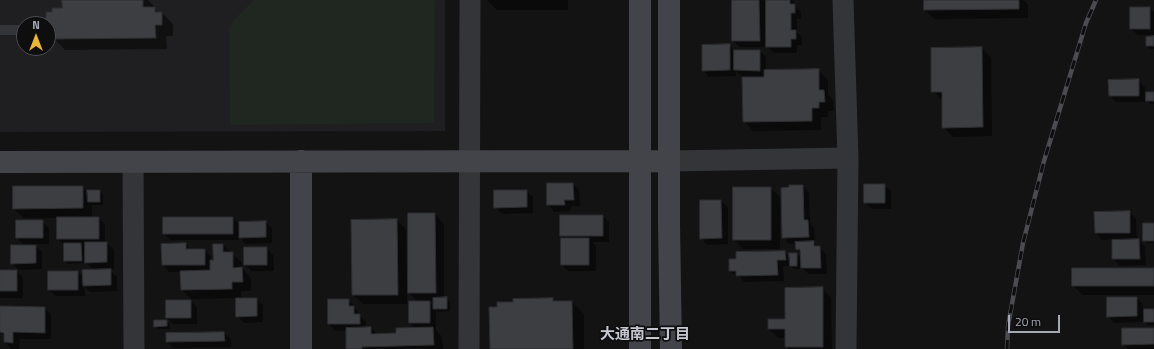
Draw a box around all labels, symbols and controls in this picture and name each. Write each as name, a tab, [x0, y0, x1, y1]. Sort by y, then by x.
north arrow	[16, 16, 56, 56]
text: N	[32, 17, 40, 33]
scale bar	[1010, 307, 1062, 333]
text: 20 m	[1015, 312, 1041, 331]
district label: 大通南二丁目	[600, 326, 690, 344]

